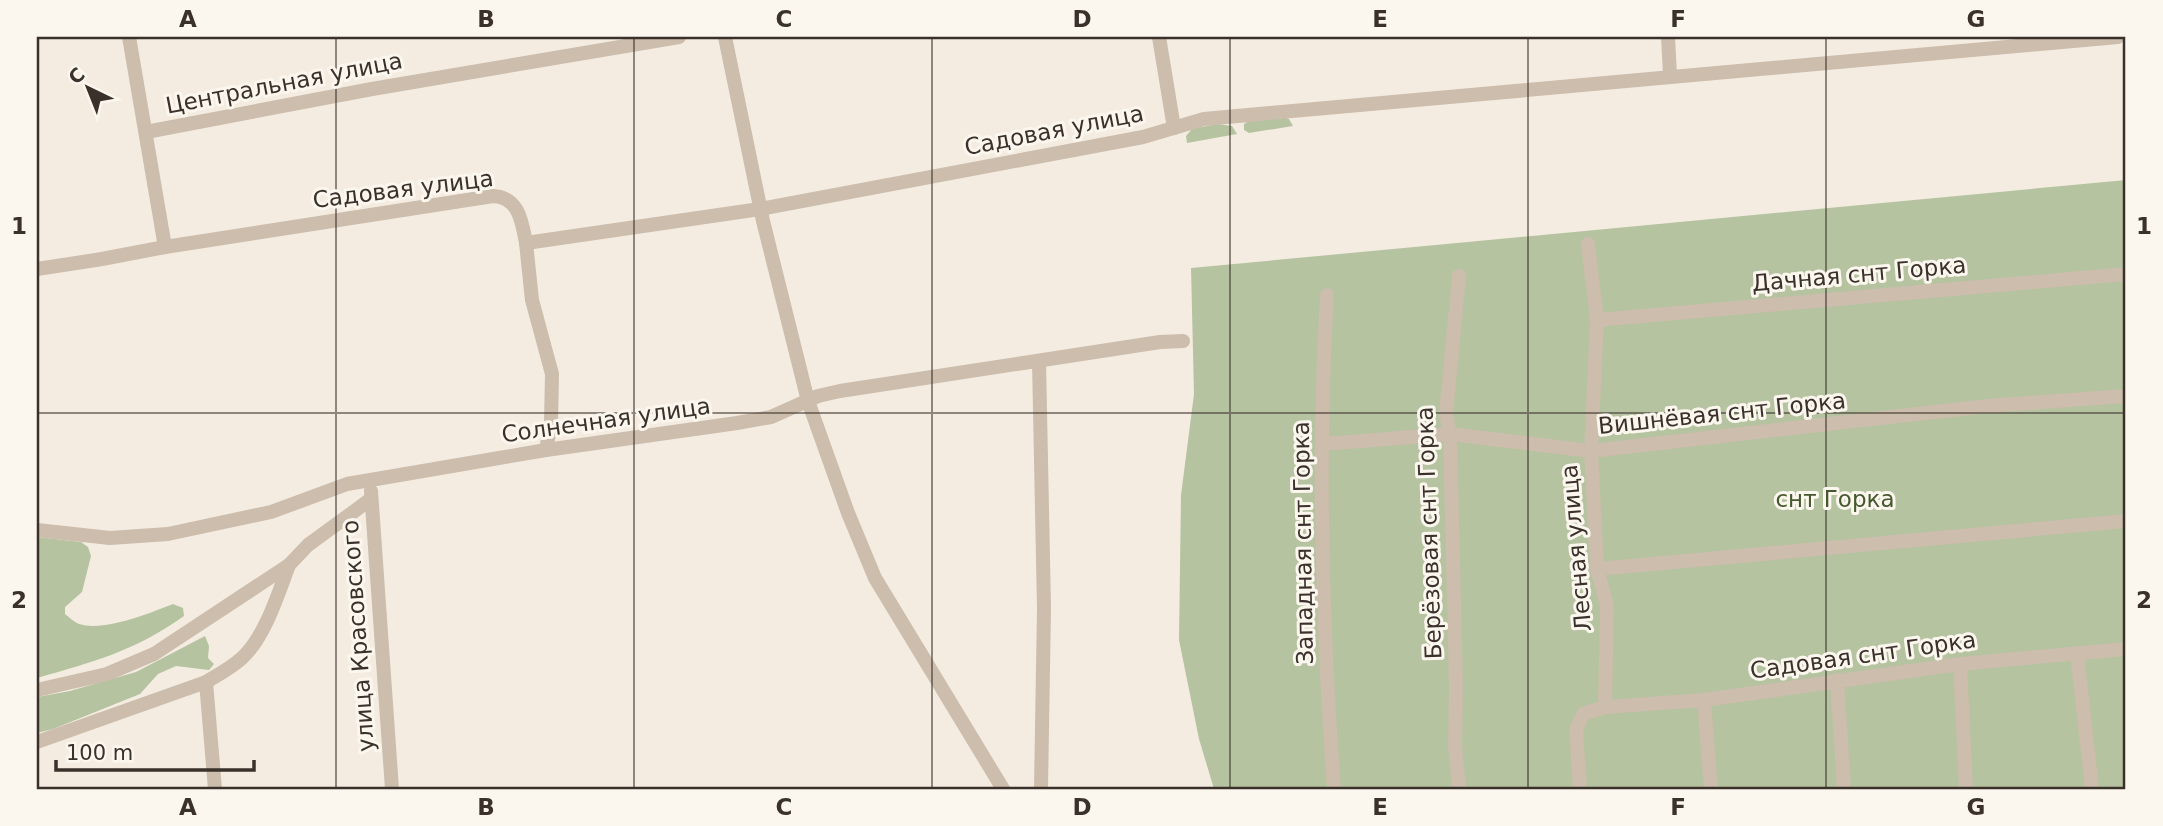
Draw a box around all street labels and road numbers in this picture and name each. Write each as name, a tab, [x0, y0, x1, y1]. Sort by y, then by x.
street label: Центральная улица	[163, 47, 405, 119]
street label: Садовая улица	[962, 100, 1146, 160]
street label: Садовая улица	[311, 165, 495, 213]
street label: Дачная снт Горка	[1751, 252, 1967, 296]
street label: Вишнёвая снт Горка	[1597, 387, 1847, 439]
street label: Солнечная улица	[500, 392, 712, 448]
street label: Берёзовая снт Горка	[1412, 406, 1446, 660]
street label: Западная снт Горка	[1288, 421, 1318, 665]
street label: Лесная улица	[1556, 463, 1596, 633]
street label: улица Красовского	[337, 519, 379, 753]
street label: Садовая снт Горка	[1748, 626, 1978, 684]

